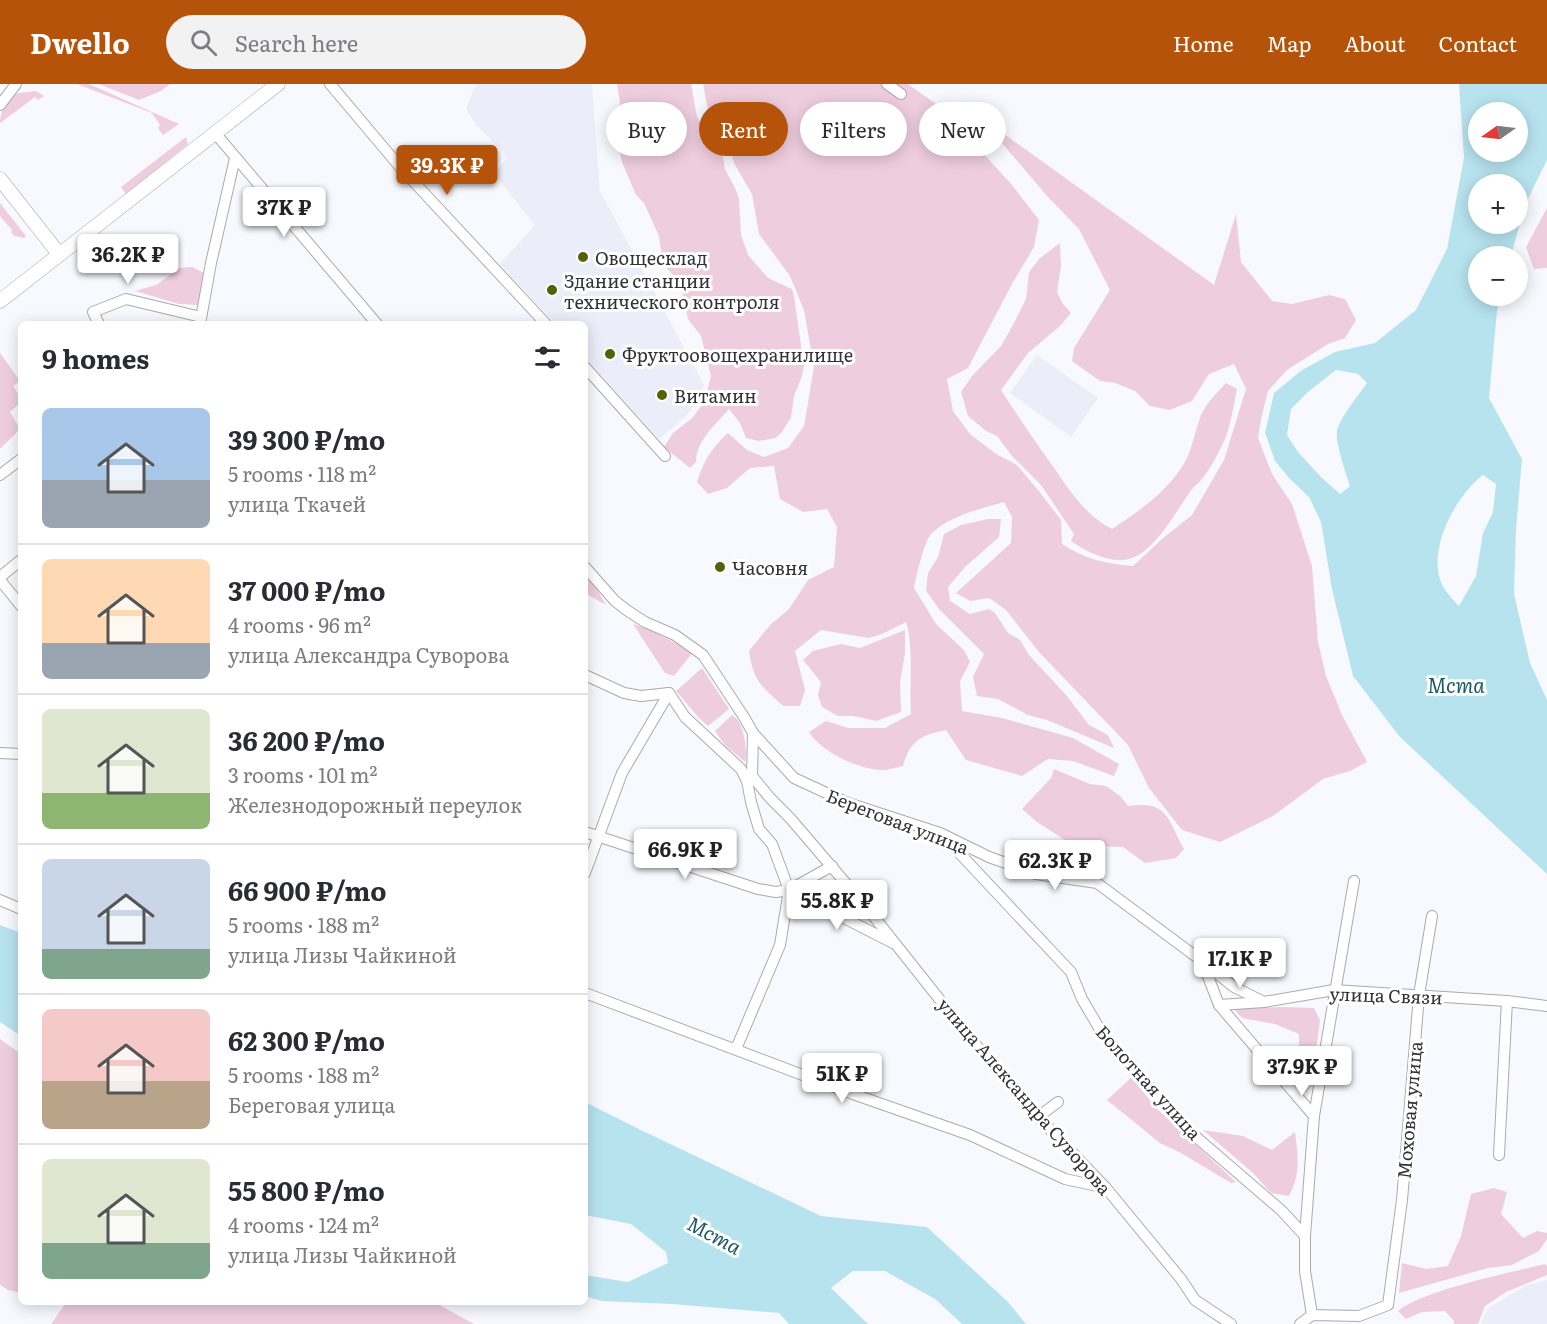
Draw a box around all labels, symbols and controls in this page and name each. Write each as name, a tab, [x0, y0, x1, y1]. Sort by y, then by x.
search box	[166, 15, 586, 69]
text: Dwello	[30, 21, 130, 63]
icon: search	[187, 26, 220, 59]
text: Search here	[235, 26, 358, 59]
text: Home	[1173, 27, 1234, 58]
text: Map	[1267, 27, 1311, 58]
text: About	[1344, 27, 1406, 58]
text: Contact	[1439, 27, 1517, 58]
chip: Buy	[606, 102, 687, 156]
chip: Rent	[699, 102, 788, 156]
chip: Filters	[800, 102, 907, 156]
chip: New	[919, 102, 1006, 156]
north arrow	[1468, 102, 1528, 162]
map controls	[1468, 102, 1528, 306]
pin: 39.3K ₽	[392, 145, 502, 196]
text: 39.3K ₽	[410, 149, 484, 179]
button: +	[1468, 174, 1528, 234]
pin: 37K ₽	[242, 187, 326, 238]
text: 37K ₽	[257, 191, 311, 221]
pin: 36.2K ₽	[73, 234, 183, 285]
text: 36.2K ₽	[91, 238, 165, 268]
place label: Овощесклад	[595, 244, 707, 271]
button: −	[1468, 246, 1528, 306]
marker: Овощесклад	[576, 250, 590, 264]
place label: Здание станции технического контроля	[564, 267, 780, 315]
marker: Здание станции технического контроля	[545, 283, 559, 297]
text: 9 homes	[42, 338, 149, 377]
icon: filters	[531, 341, 564, 374]
place label: Фруктоовощехранилище	[622, 341, 853, 368]
marker: Фруктоовощехранилище	[603, 347, 617, 361]
place label: Витамин	[674, 382, 757, 409]
marker: Витамин	[655, 388, 669, 402]
text: 39 300 ₽/mo	[228, 419, 385, 458]
icon: home	[90, 432, 162, 504]
text: 5 rooms · 118 m²	[228, 458, 376, 488]
text: улица Ткачей	[228, 488, 366, 518]
place label: Часовня	[732, 554, 808, 581]
marker: Часовня	[713, 560, 727, 574]
text: 37 000 ₽/mo	[228, 570, 385, 609]
icon: home	[90, 583, 162, 655]
text: 4 rooms · 96 m²	[228, 609, 371, 639]
text: улица Александра Суворова	[228, 639, 509, 669]
water label: Мста	[1427, 669, 1485, 699]
text: 36 200 ₽/mo	[228, 720, 385, 759]
icon: home	[90, 733, 162, 805]
text: 3 rooms · 101 m²	[228, 759, 377, 789]
street label: Береговая улица	[823, 781, 973, 861]
text: Железнодорожный переулок	[228, 789, 522, 819]
pin: 66.9K ₽	[630, 829, 740, 880]
text: 66.9K ₽	[648, 833, 722, 863]
pin: 62.3K ₽	[1000, 840, 1110, 891]
text: 62.3K ₽	[1018, 844, 1092, 874]
text: 66 900 ₽/mo	[228, 870, 387, 909]
pin: 55.8K ₽	[782, 880, 892, 931]
icon: home	[90, 883, 162, 955]
text: 55.8K ₽	[800, 884, 874, 914]
text: 5 rooms · 188 m²	[228, 909, 379, 939]
pin: 17.1K ₽	[1185, 938, 1295, 989]
text: улица Лизы Чайкиной	[228, 939, 457, 969]
text: 17.1K ₽	[1208, 942, 1272, 972]
street label: улица Связи	[1329, 980, 1443, 1010]
street label: улица Александра Суворова	[932, 992, 1118, 1201]
street label: Болотная улица	[1090, 1019, 1208, 1146]
text: 62 300 ₽/mo	[228, 1020, 385, 1059]
icon: home	[90, 1033, 162, 1105]
street label: Моховая улица	[1390, 1040, 1429, 1180]
pin: 37.9K ₽	[1247, 1046, 1357, 1097]
text: 37.9K ₽	[1267, 1050, 1337, 1080]
pin: 51K ₽	[800, 1053, 884, 1104]
text: 51K ₽	[816, 1057, 868, 1087]
text: 5 rooms · 188 m²	[228, 1059, 379, 1089]
text: Береговая улица	[228, 1089, 395, 1119]
text: 55 800 ₽/mo	[228, 1170, 385, 1209]
icon: home	[90, 1183, 162, 1255]
water label: Мста	[683, 1207, 748, 1261]
text: 4 rooms · 124 m²	[228, 1209, 379, 1239]
text: улица Лизы Чайкиной	[228, 1239, 457, 1269]

